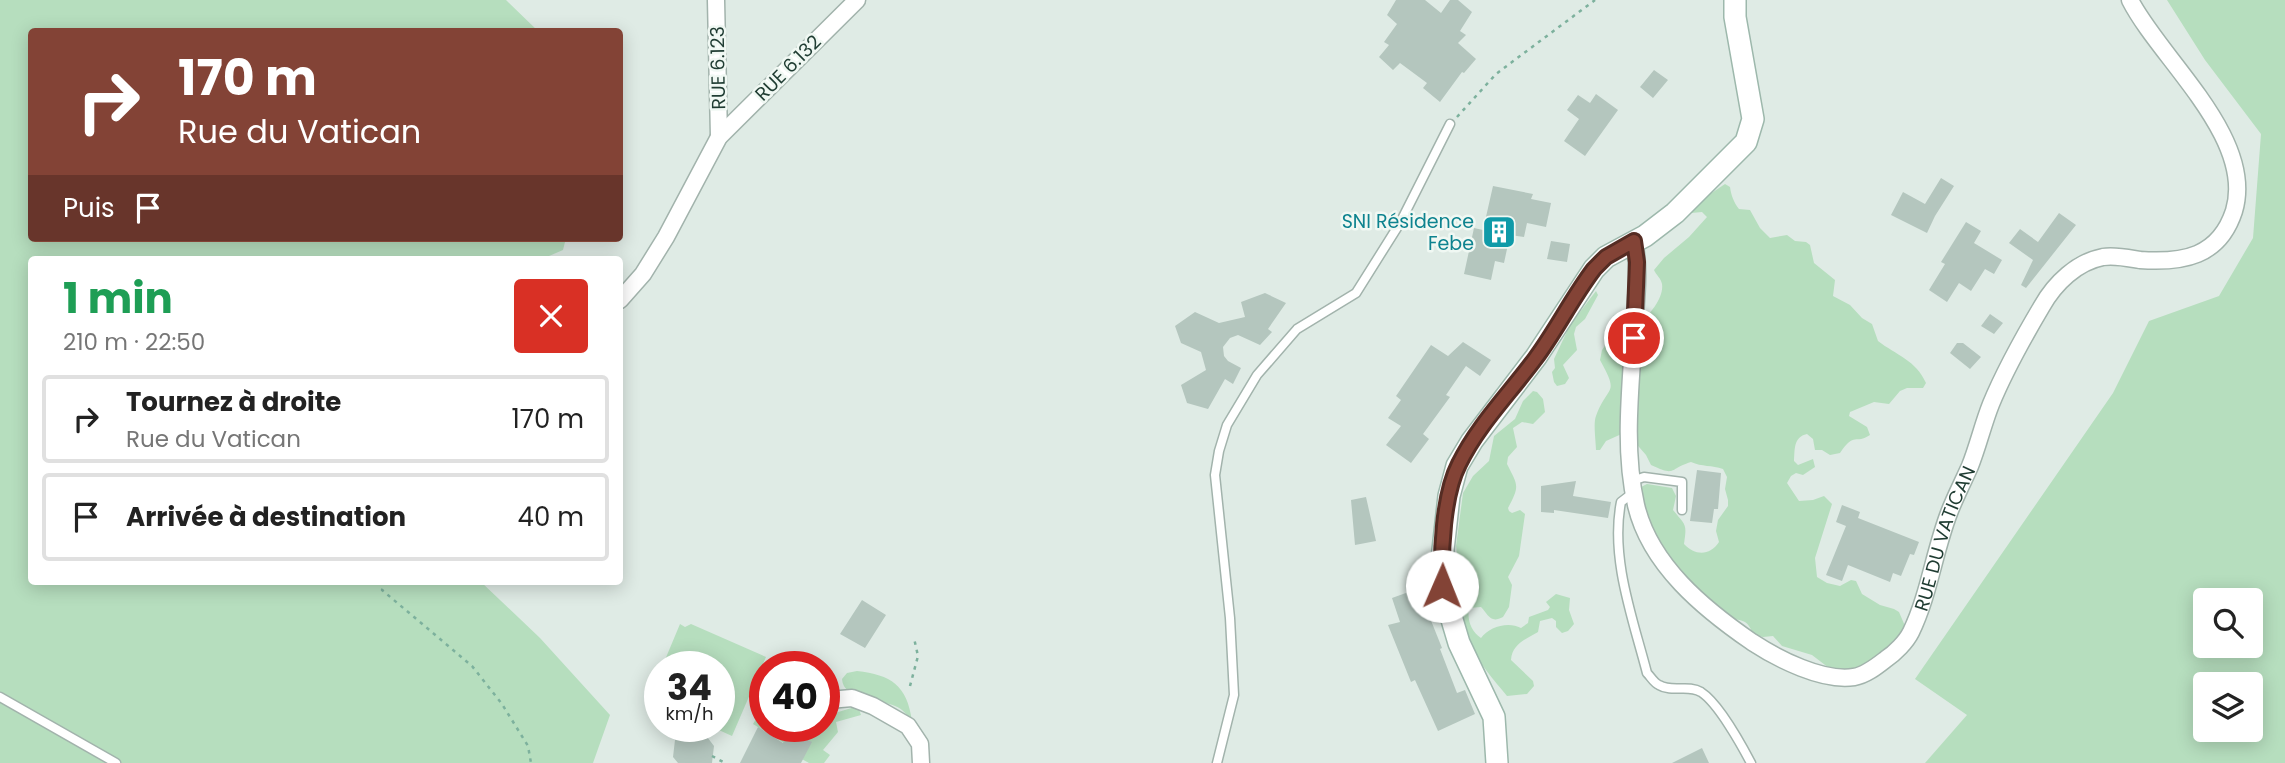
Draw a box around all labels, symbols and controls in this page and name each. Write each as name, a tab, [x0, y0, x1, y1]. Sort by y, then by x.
street label: RUE 6.123	[704, 26, 732, 110]
street label: RUE 6.132	[749, 29, 827, 107]
text: 170 m	[178, 44, 317, 112]
icon: right	[63, 56, 154, 147]
text: Rue du Vatican	[178, 109, 421, 154]
icon: arrive	[129, 189, 167, 227]
text: Puis	[63, 190, 115, 226]
place label: SNI Résidence Febe	[1342, 208, 1474, 257]
building icon: SNI Résidence Febe	[1480, 213, 1518, 251]
text: 1 min	[63, 269, 173, 328]
button: close	[514, 279, 588, 353]
pin	[1604, 308, 1664, 368]
icon: arrive	[1615, 319, 1653, 357]
text: 210 m · 22:50	[63, 326, 205, 358]
text: Tournez à droite	[126, 384, 341, 420]
icon: right	[67, 400, 105, 438]
text: 170 m	[511, 401, 584, 437]
text: Rue du Vatican	[126, 423, 301, 455]
street label: RUE DU VATICAN	[1907, 461, 1982, 615]
icon: arrive	[67, 498, 105, 536]
text: Arrivée à destination	[126, 499, 406, 535]
text: 40 m	[518, 499, 584, 535]
position arrow	[1405, 549, 1479, 623]
map controls	[2193, 588, 2263, 742]
button: search	[2193, 588, 2263, 658]
speed limit sign: 40	[749, 651, 840, 742]
text: 34	[667, 663, 712, 712]
button: layers	[2193, 672, 2263, 742]
text: km/h	[666, 701, 713, 726]

